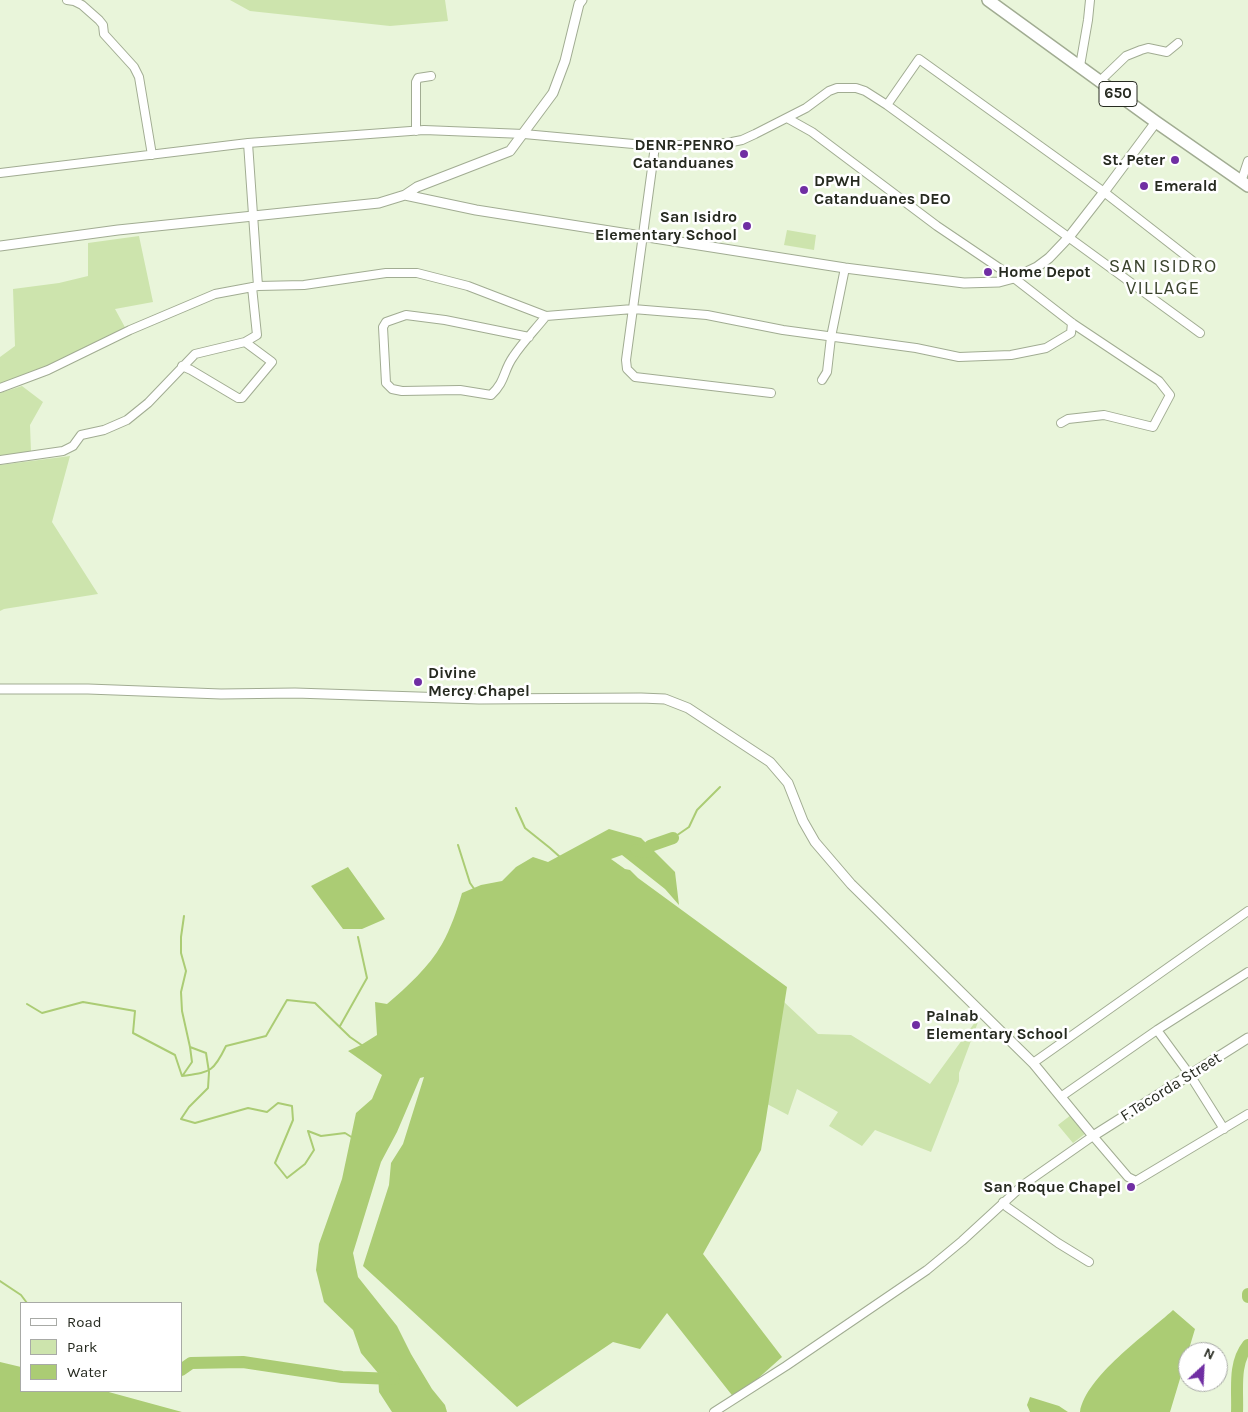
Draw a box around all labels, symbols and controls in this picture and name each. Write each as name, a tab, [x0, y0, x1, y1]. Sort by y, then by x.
road number: 650	[1099, 82, 1137, 106]
place label: DENR-PENRO Catanduanes	[633, 135, 734, 173]
marker: DENR-PENRO Catanduanes	[738, 148, 750, 160]
place label: St. Peter	[1102, 150, 1165, 170]
marker: St. Peter	[1169, 154, 1181, 166]
place label: DPWH Catanduanes DEO	[814, 171, 951, 209]
place label: Emerald	[1154, 176, 1217, 196]
marker: Emerald	[1138, 180, 1150, 192]
marker: DPWH Catanduanes DEO	[798, 184, 810, 196]
place label: San Isidro Elementary School	[595, 207, 737, 245]
marker: San Isidro Elementary School	[741, 220, 753, 232]
district label: SAN ISIDRO VILLAGE	[1108, 256, 1218, 300]
place label: Home Depot	[998, 262, 1091, 282]
marker: Home Depot	[982, 266, 994, 278]
place label: Divine Mercy Chapel	[428, 663, 530, 701]
marker: Divine Mercy Chapel	[412, 676, 424, 688]
place label: Palnab Elementary School	[926, 1006, 1068, 1044]
marker: Palnab Elementary School	[910, 1019, 922, 1031]
street label: F.Tacorda Street	[1117, 1048, 1225, 1126]
place label: San Roque Chapel	[983, 1177, 1121, 1197]
marker: San Roque Chapel	[1125, 1181, 1137, 1193]
legend	[20, 1302, 182, 1392]
text: Road	[67, 1313, 102, 1331]
text: Park	[67, 1338, 97, 1356]
north arrow	[1178, 1342, 1228, 1392]
text: N	[1201, 1344, 1217, 1364]
text: Water	[67, 1363, 107, 1381]

